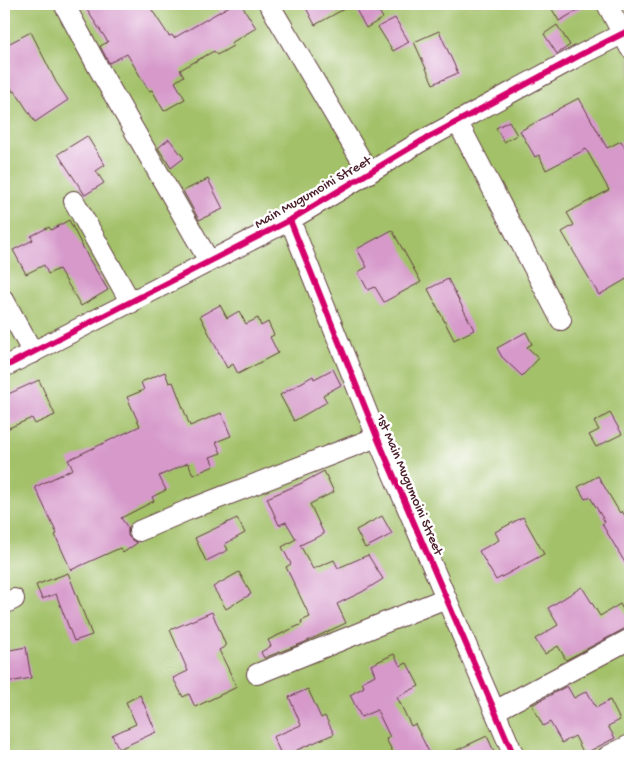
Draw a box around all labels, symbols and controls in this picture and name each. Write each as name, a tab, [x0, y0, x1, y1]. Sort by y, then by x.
street label: Main Mugumoini Street	[252, 152, 376, 233]
street label: 1st Main Mugumoini Street	[371, 411, 447, 559]

